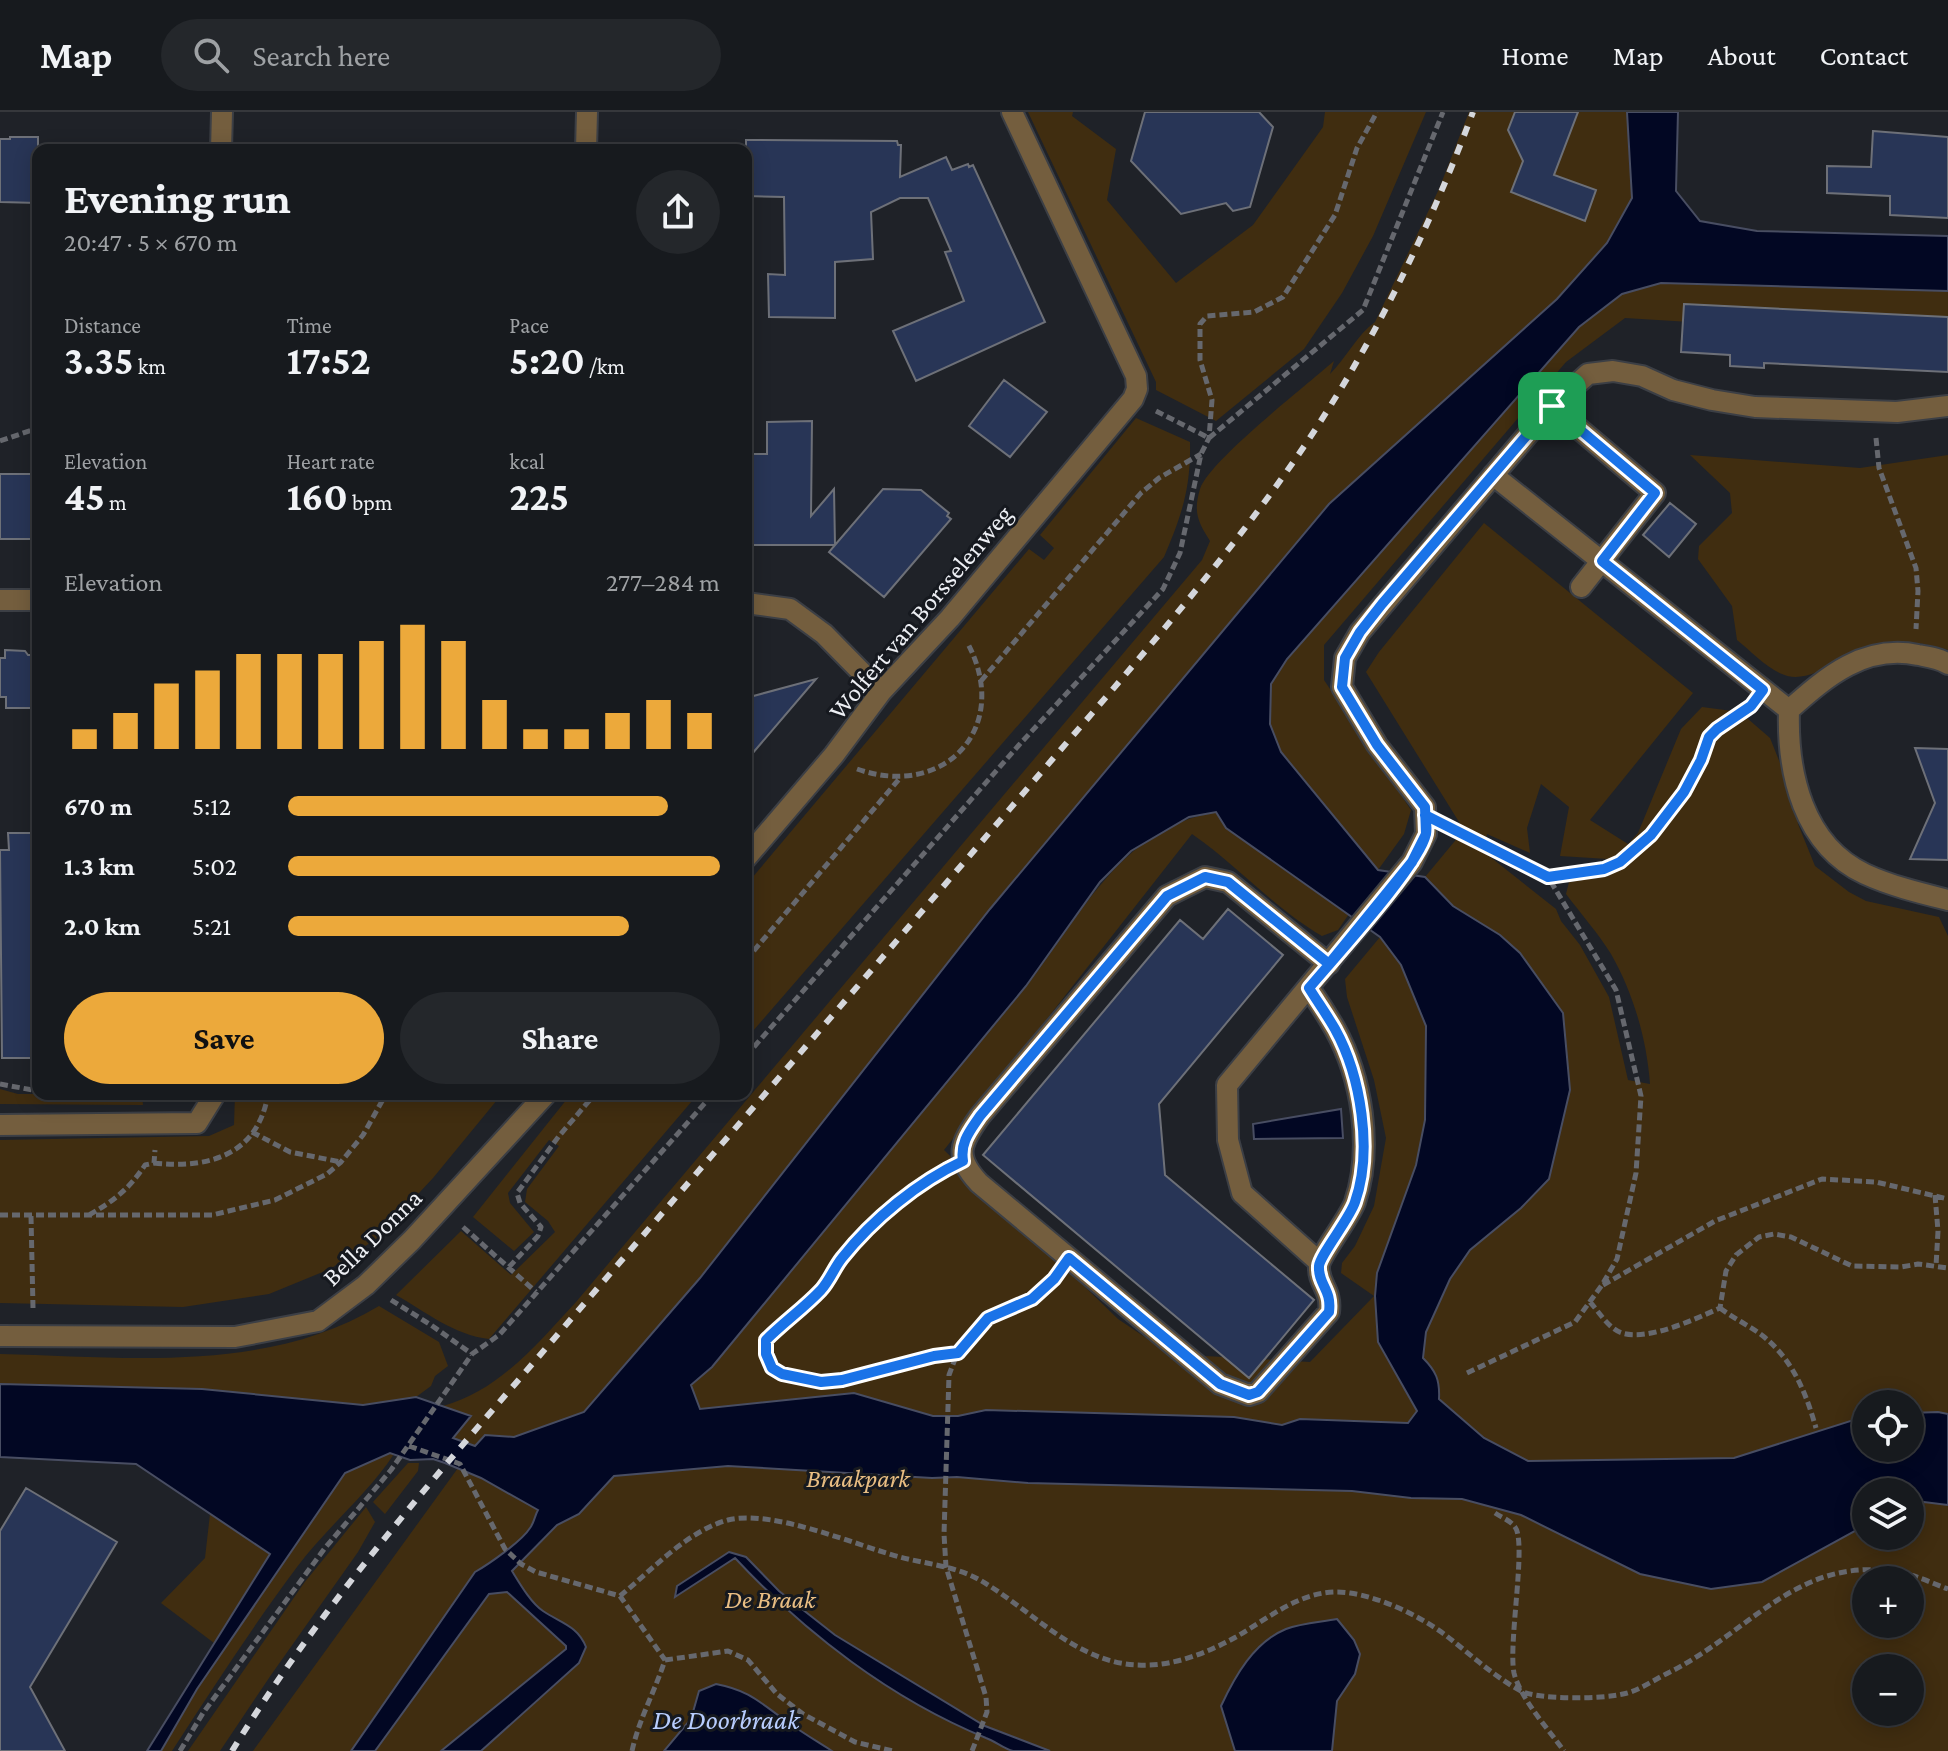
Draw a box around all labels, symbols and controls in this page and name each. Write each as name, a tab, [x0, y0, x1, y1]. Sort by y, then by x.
search box	[161, 19, 721, 91]
icon: search	[189, 33, 233, 77]
text: Map	[40, 34, 113, 76]
text: Search here	[253, 39, 390, 72]
text: Home	[1502, 40, 1569, 71]
text: Map	[1613, 40, 1664, 71]
text: About	[1708, 40, 1776, 71]
text: Contact	[1820, 40, 1908, 71]
button: share	[636, 170, 720, 254]
text: Evening run	[64, 174, 291, 222]
text: 20:47 · 5 × 670 m	[64, 228, 238, 257]
text: Distance	[64, 313, 141, 338]
text: Time	[287, 313, 332, 338]
text: Pace	[509, 313, 549, 338]
text: 3.35	[64, 338, 134, 383]
text: 17:52	[287, 338, 371, 383]
text: 5:20	[509, 338, 585, 383]
text: km	[134, 354, 166, 379]
text: /km	[585, 354, 625, 379]
pin	[1518, 372, 1586, 440]
icon: arrive	[1530, 384, 1574, 428]
text: Elevation	[64, 449, 147, 474]
text: Heart rate	[287, 449, 375, 474]
text: kcal	[509, 449, 545, 474]
text: 45	[64, 474, 105, 519]
text: 160	[287, 474, 348, 519]
text: 225	[509, 474, 569, 519]
text: m	[105, 490, 127, 515]
text: bpm	[348, 490, 392, 515]
street label: Wolfert van Borsselenweg	[823, 499, 1019, 725]
text: Elevation	[64, 568, 162, 597]
text: 277–284 m	[606, 568, 720, 597]
text: 670 m	[64, 792, 132, 821]
text: 5:12	[192, 792, 231, 821]
text: 1.3 km	[64, 852, 135, 881]
text: 5:02	[192, 852, 237, 881]
text: 2.0 km	[64, 912, 141, 941]
text: 5:21	[192, 912, 231, 941]
button: Save	[64, 992, 384, 1084]
button: Share	[400, 992, 720, 1084]
street label: Bella Donna	[317, 1183, 428, 1292]
map controls	[1852, 1390, 1924, 1726]
button: locate	[1852, 1390, 1924, 1462]
park label: Braakpark	[806, 1464, 911, 1493]
button: layers	[1852, 1478, 1924, 1550]
button: +	[1852, 1566, 1924, 1638]
park label: De Braak	[725, 1585, 817, 1614]
button: −	[1852, 1654, 1924, 1726]
water label: De Doorbraak	[653, 1704, 801, 1735]

